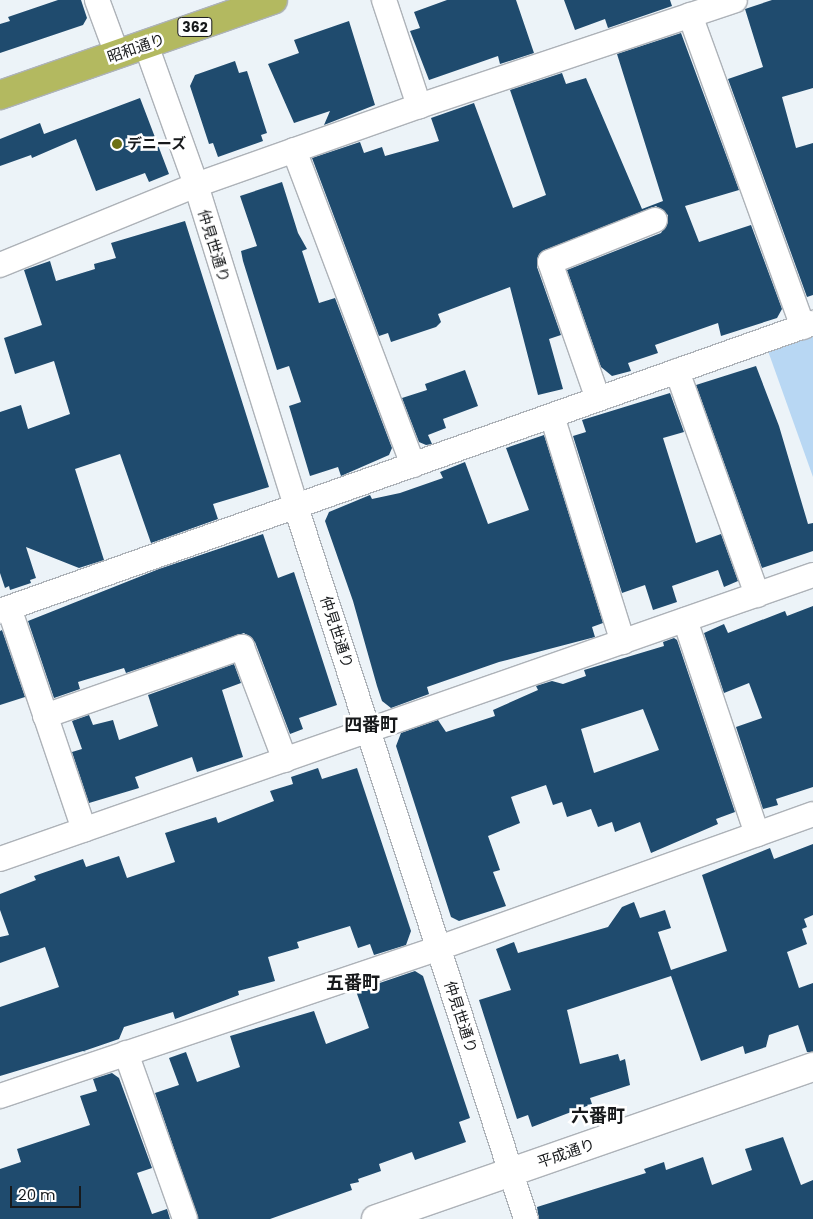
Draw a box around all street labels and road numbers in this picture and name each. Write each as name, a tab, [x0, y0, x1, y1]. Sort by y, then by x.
road number: 362	[176, 16, 214, 38]
street label: 昭和通り	[105, 30, 167, 66]
street label: 仲見世通り	[194, 208, 234, 284]
street label: 仲見世通り	[317, 594, 357, 670]
street label: 仲見世通り	[441, 979, 481, 1055]
street label: 平成通り	[535, 1135, 597, 1171]

